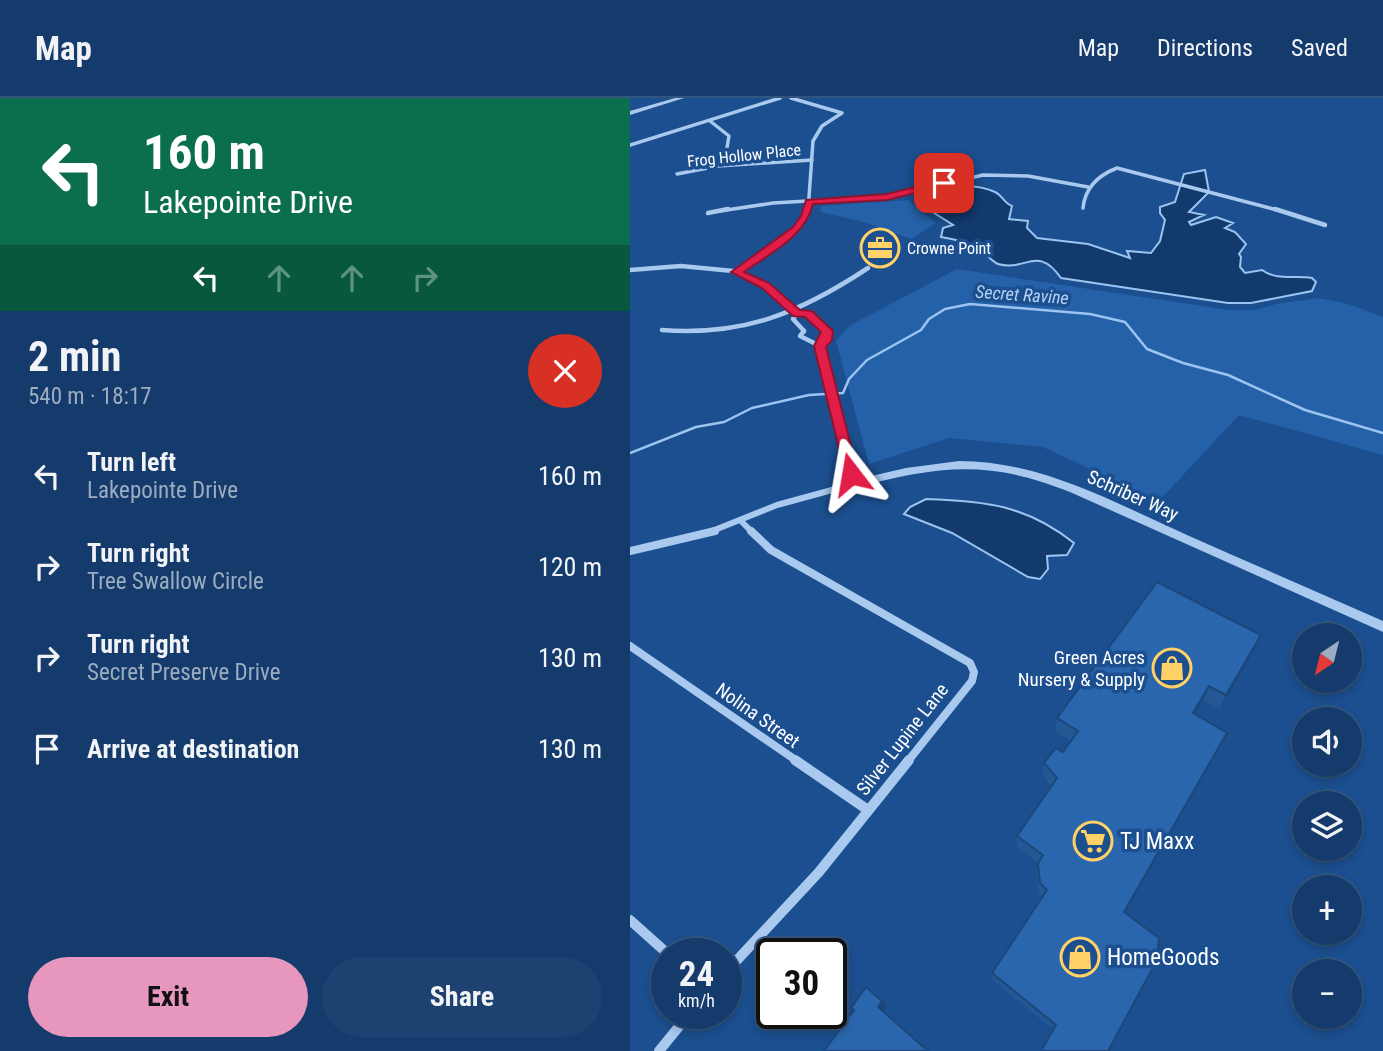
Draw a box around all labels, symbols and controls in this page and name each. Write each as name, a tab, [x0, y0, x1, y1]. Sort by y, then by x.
text: Map	[35, 29, 92, 68]
text: Map	[1078, 34, 1119, 62]
text: Directions	[1157, 34, 1253, 62]
text: Saved	[1291, 34, 1348, 62]
text: 160 m	[143, 124, 265, 181]
icon: left	[28, 126, 119, 217]
street label: Frog Hollow Place	[686, 140, 802, 171]
pin	[914, 153, 974, 213]
icon: arrive	[925, 164, 963, 202]
text: Lakepointe Drive	[143, 183, 353, 221]
office icon: Crowne Point	[859, 227, 901, 269]
place label: Crowne Point	[907, 239, 991, 258]
icon: left	[187, 259, 225, 297]
icon: ahead	[260, 259, 298, 297]
icon: ahead	[333, 259, 371, 297]
icon: right	[406, 259, 444, 297]
water label: Secret Ravine	[975, 281, 1069, 308]
text: 2 min	[28, 332, 121, 381]
button: close	[528, 334, 602, 408]
text: 540 m · 18:17	[28, 383, 152, 410]
position arrow	[814, 437, 888, 511]
text: Turn left	[87, 447, 176, 477]
icon: left	[28, 457, 66, 495]
text: 160 m	[538, 461, 602, 491]
street label: Schriber Way	[1084, 465, 1182, 526]
text: Lakepointe Drive	[87, 477, 238, 504]
text: Turn right	[87, 538, 189, 568]
icon: right	[28, 548, 66, 586]
text: 120 m	[538, 552, 602, 582]
text: Tree Swallow Circle	[87, 568, 264, 595]
north arrow	[1292, 623, 1362, 693]
map controls	[1292, 623, 1362, 1029]
text: Turn right	[87, 629, 189, 659]
icon: right	[28, 639, 66, 677]
text: 130 m	[538, 643, 602, 673]
place label: Green Acres Nursery & Supply	[1018, 646, 1145, 691]
shop icon: Green Acres Nursery & Supply	[1151, 647, 1193, 689]
text: Secret Preserve Drive	[87, 659, 280, 686]
street label: Nolina Street	[711, 678, 804, 753]
street label: Silver Lupine Lane	[851, 679, 953, 800]
button: sound	[1292, 707, 1362, 777]
icon: arrive	[28, 730, 66, 768]
text: Arrive at destination	[87, 734, 299, 764]
text: 130 m	[538, 734, 602, 764]
button: layers	[1292, 791, 1362, 861]
supermarket icon: TJ Maxx	[1072, 820, 1114, 862]
place label: TJ Maxx	[1120, 828, 1194, 855]
button: +	[1292, 875, 1362, 945]
shop icon: HomeGoods	[1059, 936, 1101, 978]
speed limit sign: 30	[756, 938, 847, 1029]
place label: HomeGoods	[1107, 944, 1219, 971]
text: 24	[679, 954, 714, 995]
button: Exit	[28, 957, 308, 1037]
button: Share	[322, 957, 602, 1037]
button: −	[1292, 959, 1362, 1029]
text: km/h	[678, 990, 715, 1011]

